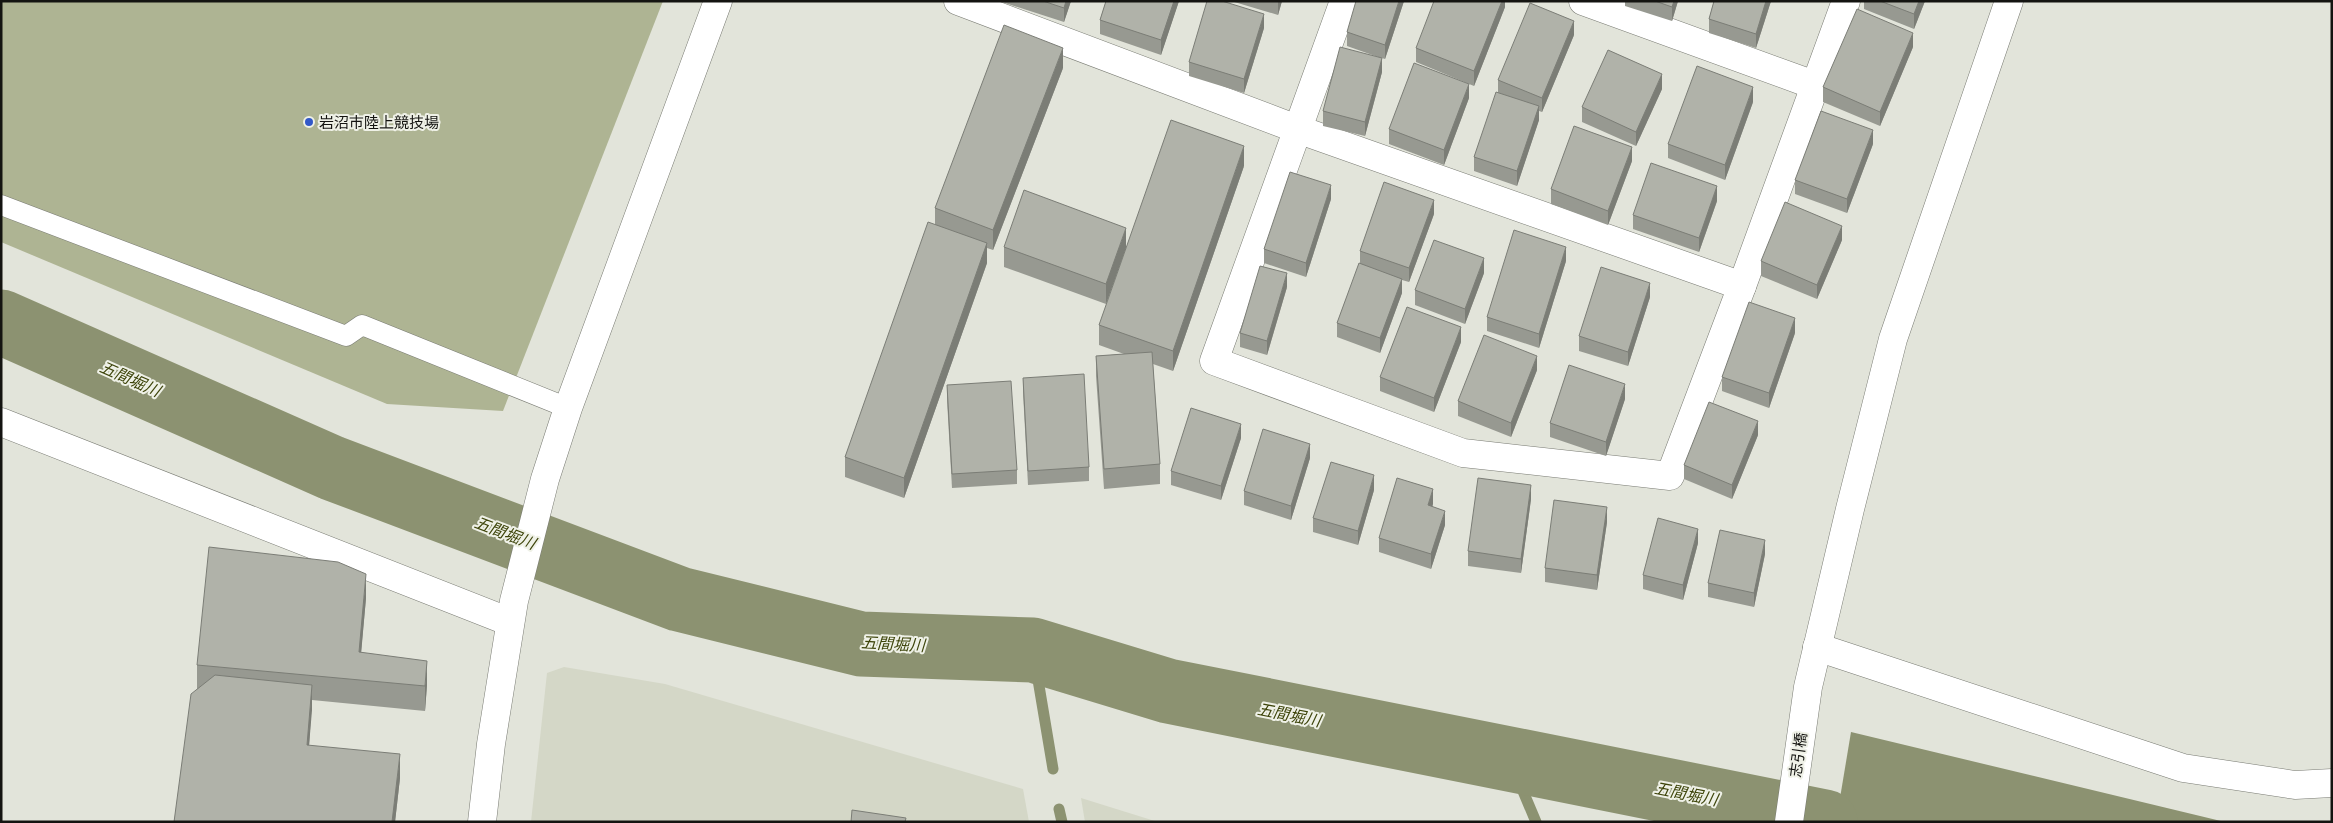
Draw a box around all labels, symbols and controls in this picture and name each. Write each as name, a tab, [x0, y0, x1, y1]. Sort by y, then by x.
place label: 岩沼市陸上競技場	[319, 113, 439, 132]
marker: 岩沼市陸上競技場	[303, 116, 315, 128]
water label: 五間堀川	[97, 357, 165, 402]
water label: 五間堀川	[472, 513, 540, 554]
water label: 五間堀川	[861, 633, 927, 655]
water label: 五間堀川	[1256, 700, 1324, 731]
street label: 志引橋	[1785, 731, 1811, 779]
water label: 五間堀川	[1653, 779, 1721, 810]

